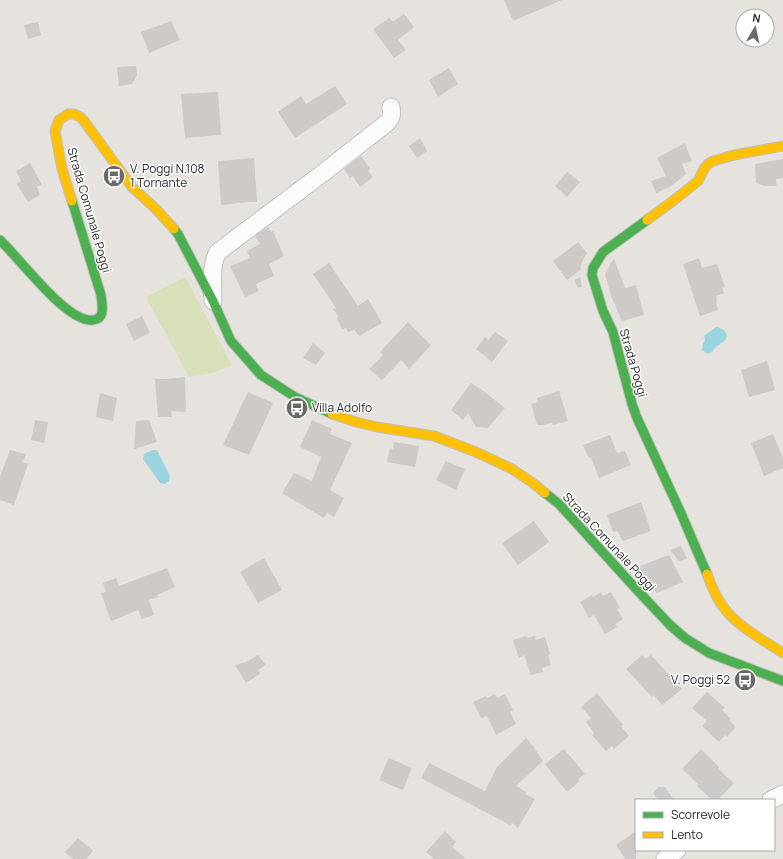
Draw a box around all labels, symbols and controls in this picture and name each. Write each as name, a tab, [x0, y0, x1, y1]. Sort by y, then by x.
north arrow	[735, 8, 775, 48]
text: N	[752, 10, 762, 26]
street label: Strada Comunale Poggi	[63, 145, 115, 274]
place label: V. Poggi N.108 1 Tornante	[130, 160, 204, 191]
bus stop icon: V. Poggi N.108 1 Tornante	[101, 163, 127, 189]
street label: Strada Poggi	[616, 327, 651, 399]
bus stop icon: Villa Adolfo	[284, 395, 310, 421]
place label: Villa Adolfo	[312, 399, 372, 416]
street label: Strada Comunale Poggi	[559, 489, 660, 595]
bus stop icon: V. Poggi 52	[732, 667, 758, 693]
place label: V. Poggi 52	[671, 671, 730, 688]
legend	[635, 799, 775, 851]
text: Scorrevole	[671, 806, 730, 823]
text: Lento	[671, 826, 703, 843]

